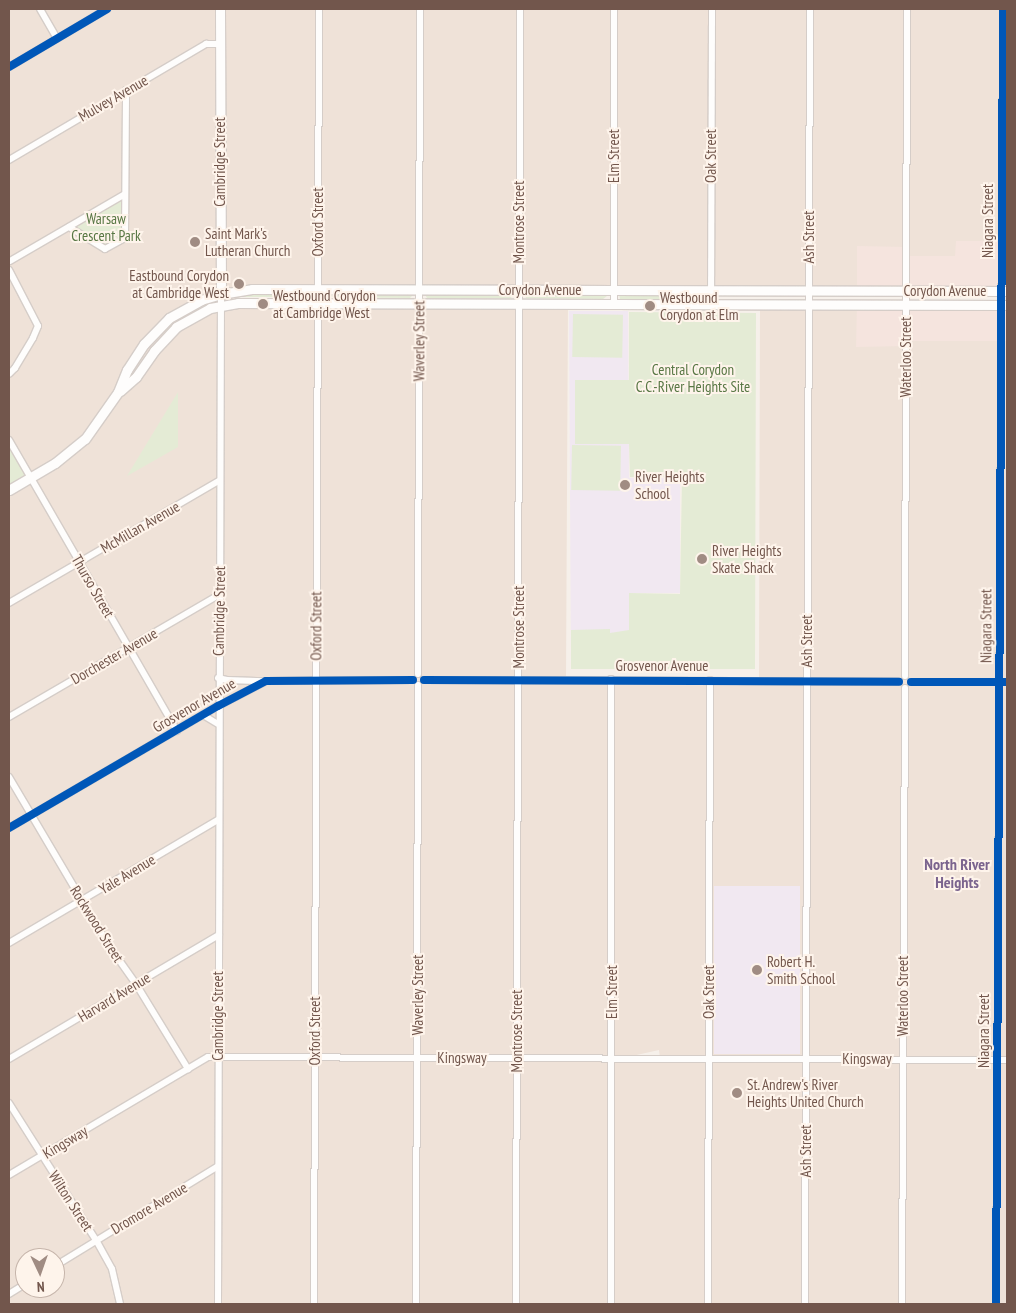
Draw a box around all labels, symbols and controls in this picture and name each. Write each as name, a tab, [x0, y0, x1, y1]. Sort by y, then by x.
street label: Mulvey Avenue	[75, 71, 151, 125]
street label: Cambridge Street	[211, 117, 229, 207]
street label: Elm Street	[605, 129, 623, 183]
street label: Oak Street	[702, 129, 720, 183]
street label: Montrose Street	[510, 181, 528, 263]
street label: Niagara Street	[979, 184, 997, 258]
street label: Oxford Street	[309, 187, 327, 257]
park label: Warsaw Crescent Park	[71, 209, 141, 244]
street label: Ash Street	[800, 211, 818, 263]
place label: Saint Mark's Lutheran Church	[205, 224, 290, 259]
marker: Saint Mark's Lutheran Church	[189, 236, 201, 248]
place label: Eastbound Corydon at Cambridge West	[129, 266, 229, 301]
marker: Eastbound Corydon at Cambridge West	[233, 278, 245, 290]
street label: Corydon Avenue	[498, 281, 582, 299]
street label: Corydon Avenue	[903, 282, 987, 300]
place label: Westbound Corydon at Cambridge West	[273, 286, 376, 321]
place label: Westbound Corydon at Elm	[660, 288, 738, 323]
marker: Westbound Corydon at Cambridge West	[257, 298, 269, 310]
marker: Westbound Corydon at Elm	[644, 300, 656, 312]
street label: Waverley Street	[410, 301, 428, 381]
street label: Waterloo Street	[897, 317, 915, 397]
park label: Central Corydon C.C.-River Heights Site	[636, 360, 750, 395]
place label: River Heights School	[635, 467, 705, 502]
marker: River Heights School	[619, 479, 631, 491]
street label: McMillan Avenue	[97, 497, 183, 557]
place label: River Heights Skate Shack	[712, 541, 782, 576]
street label: Thurso Street	[68, 551, 118, 621]
marker: River Heights Skate Shack	[696, 553, 708, 565]
street label: Cambridge Street	[209, 566, 229, 656]
street label: Montrose Street	[510, 586, 528, 668]
street label: Niagara Street	[977, 589, 995, 663]
street label: Oxford Street	[307, 591, 325, 661]
street label: Ash Street	[798, 615, 816, 667]
street label: Dorchester Avenue	[67, 624, 161, 688]
street label: Grosvenor Avenue	[615, 657, 709, 675]
street label: Grosvenor Avenue	[149, 674, 239, 736]
street label: Yale Avenue	[95, 850, 159, 898]
district label: North River Heights	[924, 854, 990, 892]
street label: Rockwood Street	[66, 882, 128, 966]
place label: Robert H. Smith School	[767, 952, 835, 987]
street label: Waverley Street	[409, 955, 427, 1035]
street label: Waterloo Street	[894, 956, 912, 1036]
marker: Robert H. Smith School	[751, 964, 763, 976]
street label: Elm Street	[603, 965, 621, 1019]
street label: Oak Street	[700, 965, 718, 1019]
street label: Harvard Avenue	[74, 968, 154, 1026]
street label: Cambridge Street	[209, 971, 227, 1061]
street label: Montrose Street	[508, 990, 526, 1072]
street label: Niagara Street	[975, 994, 993, 1068]
street label: Oxford Street	[306, 996, 324, 1066]
street label: Kingsway	[437, 1049, 487, 1067]
street label: Kingsway	[842, 1050, 892, 1068]
place label: St. Andrew's River Heights United Church	[747, 1075, 864, 1110]
marker: St. Andrew's River Heights United Church	[731, 1087, 743, 1099]
street label: Kingsway	[39, 1122, 91, 1162]
street label: Ash Street	[797, 1125, 815, 1177]
street label: Wilton Street	[45, 1168, 97, 1234]
street label: Dromore Avenue	[107, 1178, 191, 1238]
north arrow	[15, 1248, 65, 1298]
text: N	[36, 1278, 45, 1296]

